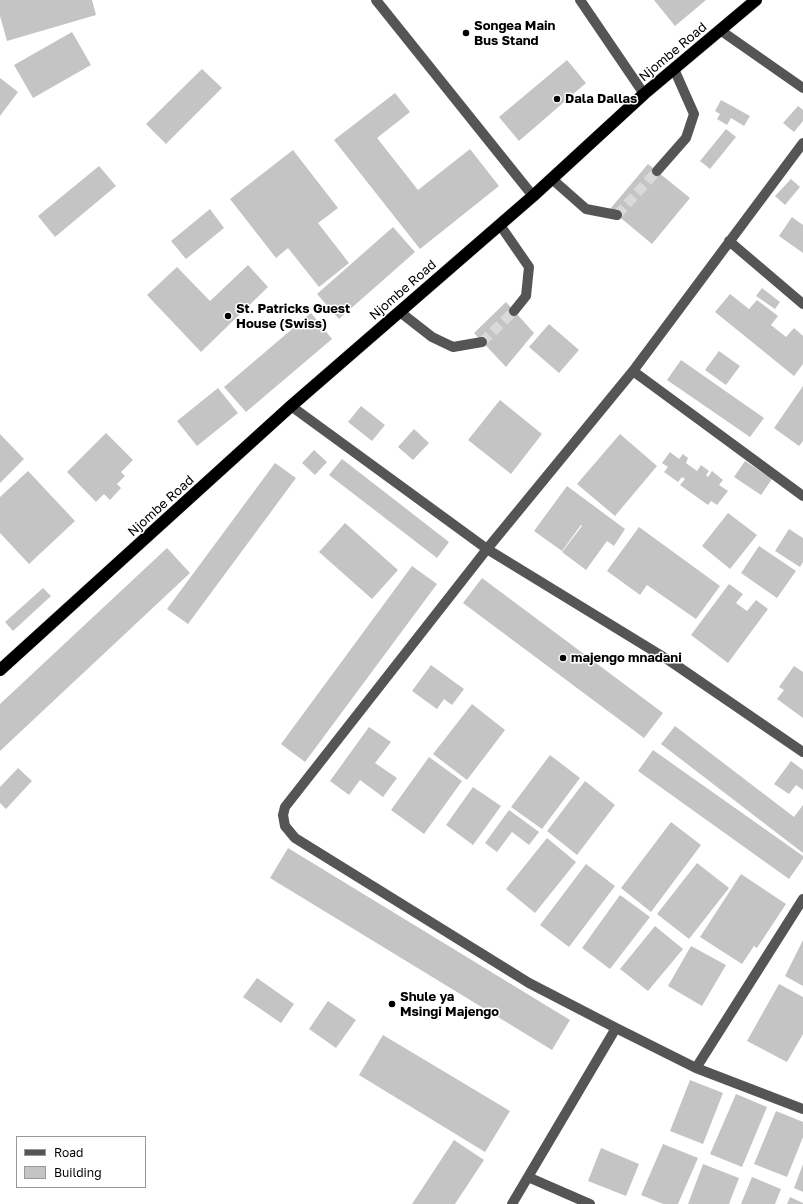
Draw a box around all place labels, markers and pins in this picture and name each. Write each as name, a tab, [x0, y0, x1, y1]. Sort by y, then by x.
place label: Songea Main Bus Stand	[474, 18, 555, 49]
marker: Songea Main Bus Stand	[461, 28, 471, 38]
place label: Dala Dallas	[565, 91, 637, 107]
marker: Dala Dallas	[552, 94, 562, 104]
place label: St. Patricks Guest House (Swiss)	[236, 301, 350, 332]
marker: St. Patricks Guest House (Swiss)	[223, 311, 233, 321]
place label: majengo mnadani	[571, 650, 682, 666]
marker: majengo mnadani	[558, 653, 568, 663]
place label: Shule ya Msingi Majengo	[400, 989, 499, 1020]
marker: Shule ya Msingi Majengo	[387, 999, 397, 1009]

